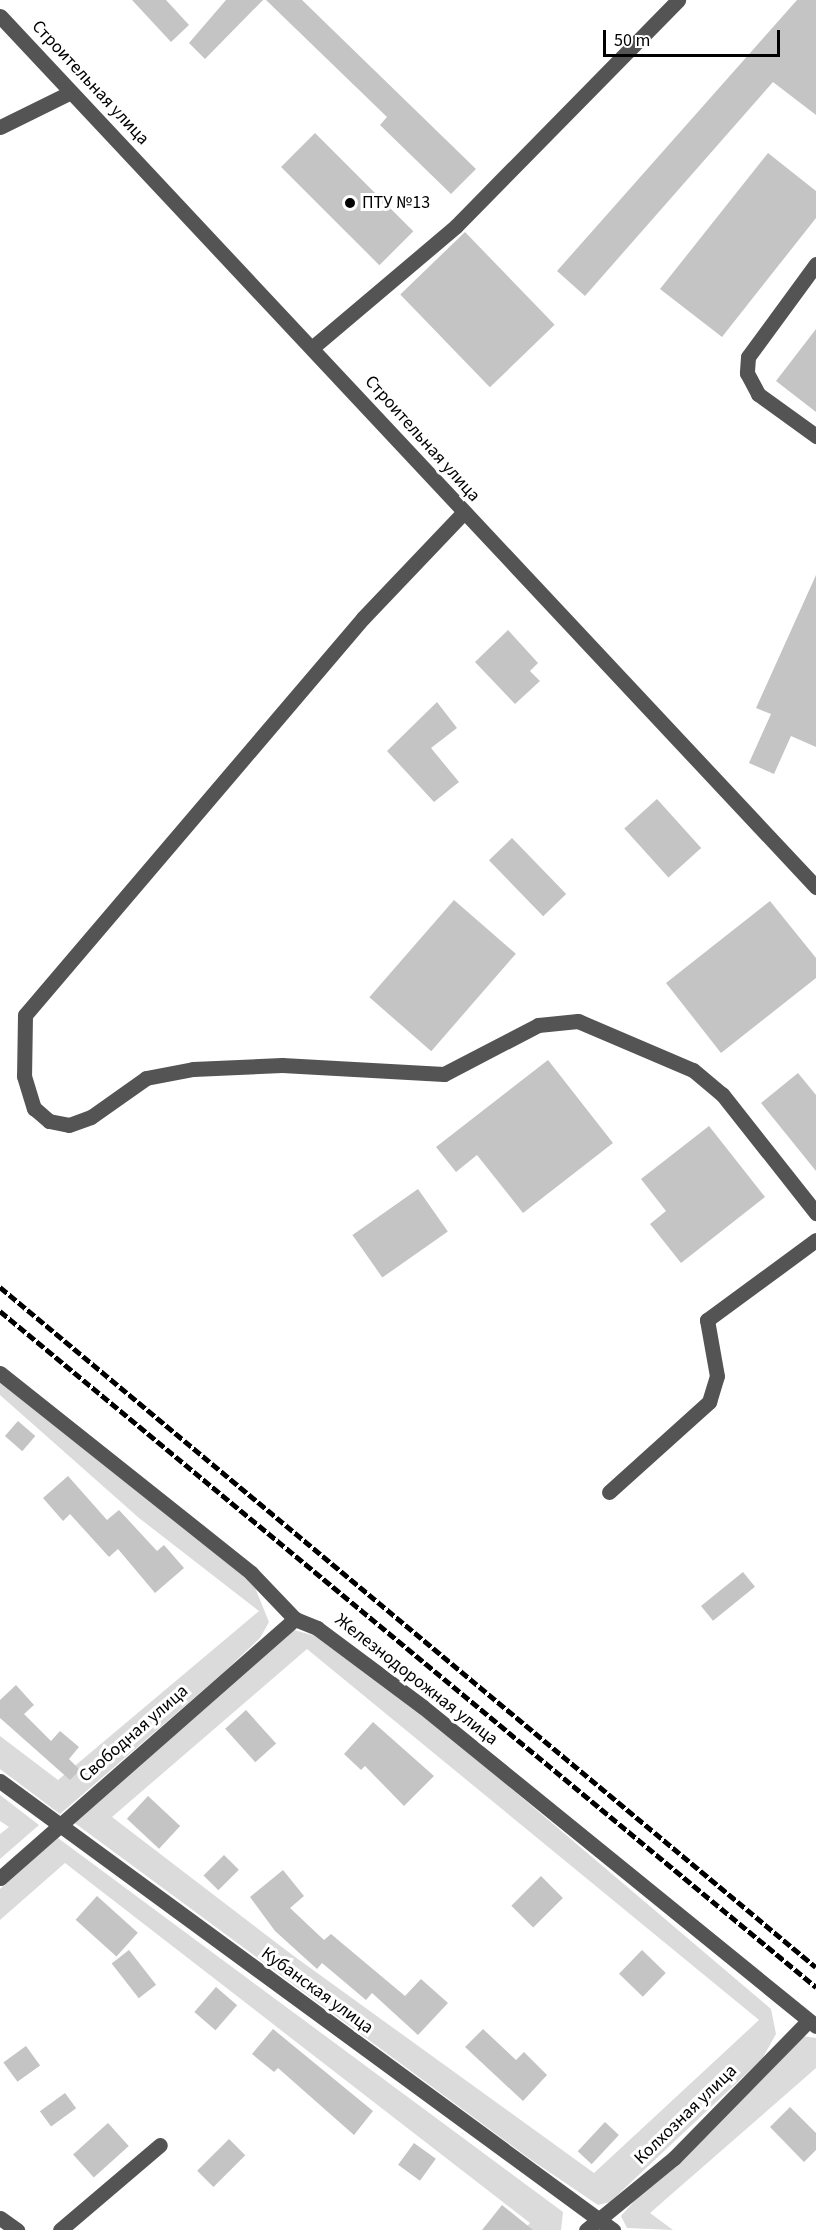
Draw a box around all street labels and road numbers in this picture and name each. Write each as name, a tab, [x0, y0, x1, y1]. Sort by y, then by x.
street label: Строительная улица	[27, 16, 153, 150]
street label: Строительная улица	[360, 371, 484, 507]
street label: Железнодорожная улица	[330, 1610, 502, 1750]
street label: Свободная улица	[75, 1681, 193, 1787]
street label: Кубанская улица	[257, 1943, 377, 2039]
street label: Колхозная улица	[630, 2061, 742, 2169]

